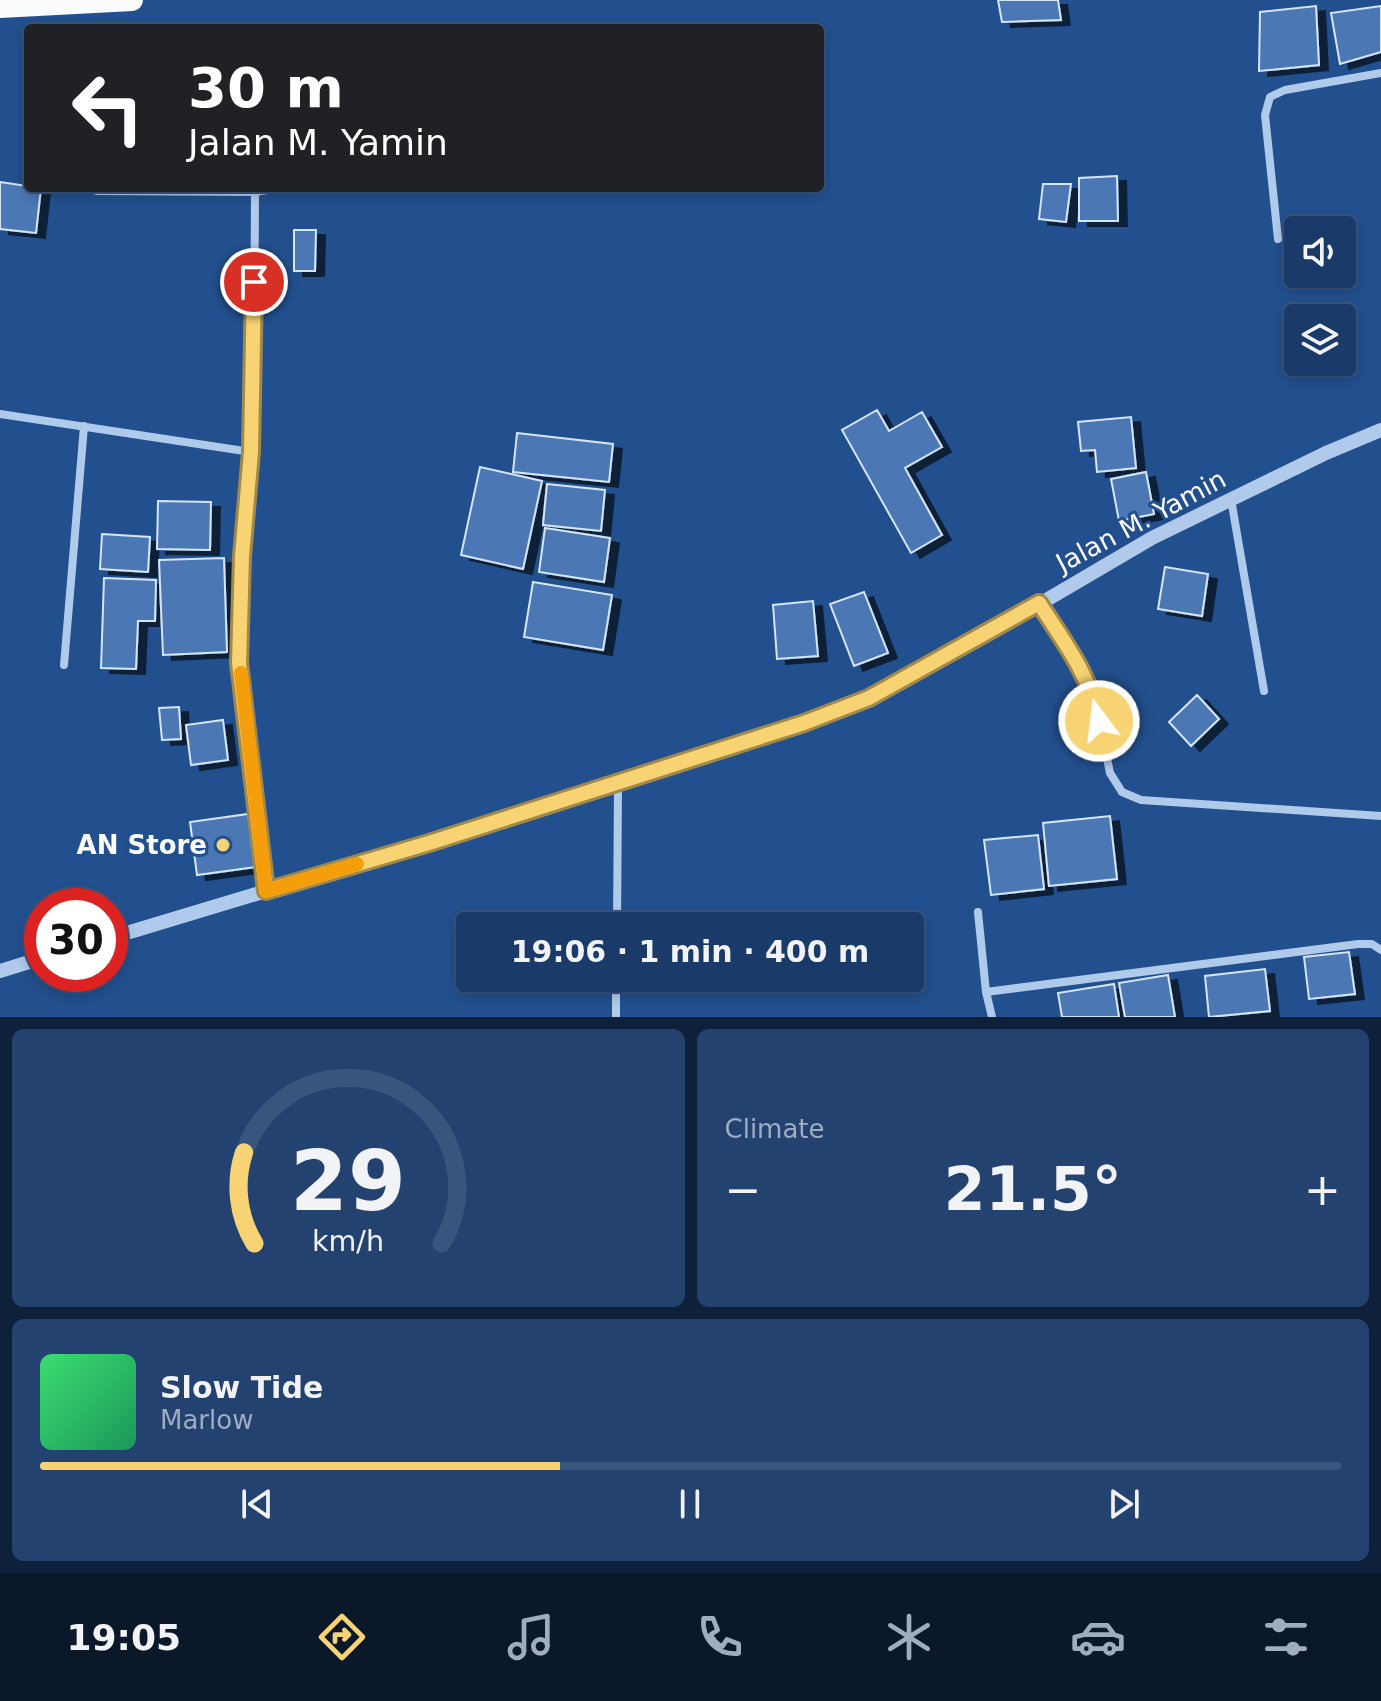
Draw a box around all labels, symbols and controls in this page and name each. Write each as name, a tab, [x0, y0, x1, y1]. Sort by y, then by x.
text: 30 m	[188, 55, 344, 120]
icon: left	[56, 56, 160, 160]
text: Jalan M. Yamin	[188, 122, 448, 163]
map controls	[1284, 216, 1356, 376]
button: sound	[1284, 216, 1356, 288]
pin	[220, 248, 288, 316]
icon: arrive	[232, 260, 276, 304]
button: layers	[1284, 304, 1356, 376]
street label: Jalan M. Yamin	[1049, 464, 1231, 579]
position arrow	[1057, 679, 1141, 763]
place label: AN Store	[77, 830, 207, 860]
marker: AN Store	[214, 836, 232, 854]
speed limit sign: 30	[24, 888, 128, 992]
text: 19:06 · 1 min · 400 m	[511, 934, 869, 969]
text: Climate	[725, 1114, 825, 1144]
text: 29	[290, 1133, 406, 1230]
text: 21.5°	[944, 1154, 1122, 1224]
text: −	[725, 1164, 761, 1215]
text: +	[1304, 1164, 1341, 1215]
text: km/h	[312, 1224, 384, 1258]
text: Slow Tide	[160, 1370, 323, 1405]
text: Marlow	[160, 1405, 253, 1435]
icon: previous	[235, 1482, 279, 1526]
icon: pause	[668, 1482, 712, 1526]
icon: next	[1102, 1482, 1146, 1526]
icon: directions	[314, 1609, 370, 1665]
icon: music	[503, 1609, 559, 1665]
icon: phone	[692, 1609, 748, 1665]
icon: climate	[881, 1609, 937, 1665]
icon: car	[1070, 1609, 1126, 1665]
icon: filters	[1258, 1609, 1314, 1665]
text: 19:05	[66, 1617, 181, 1658]

